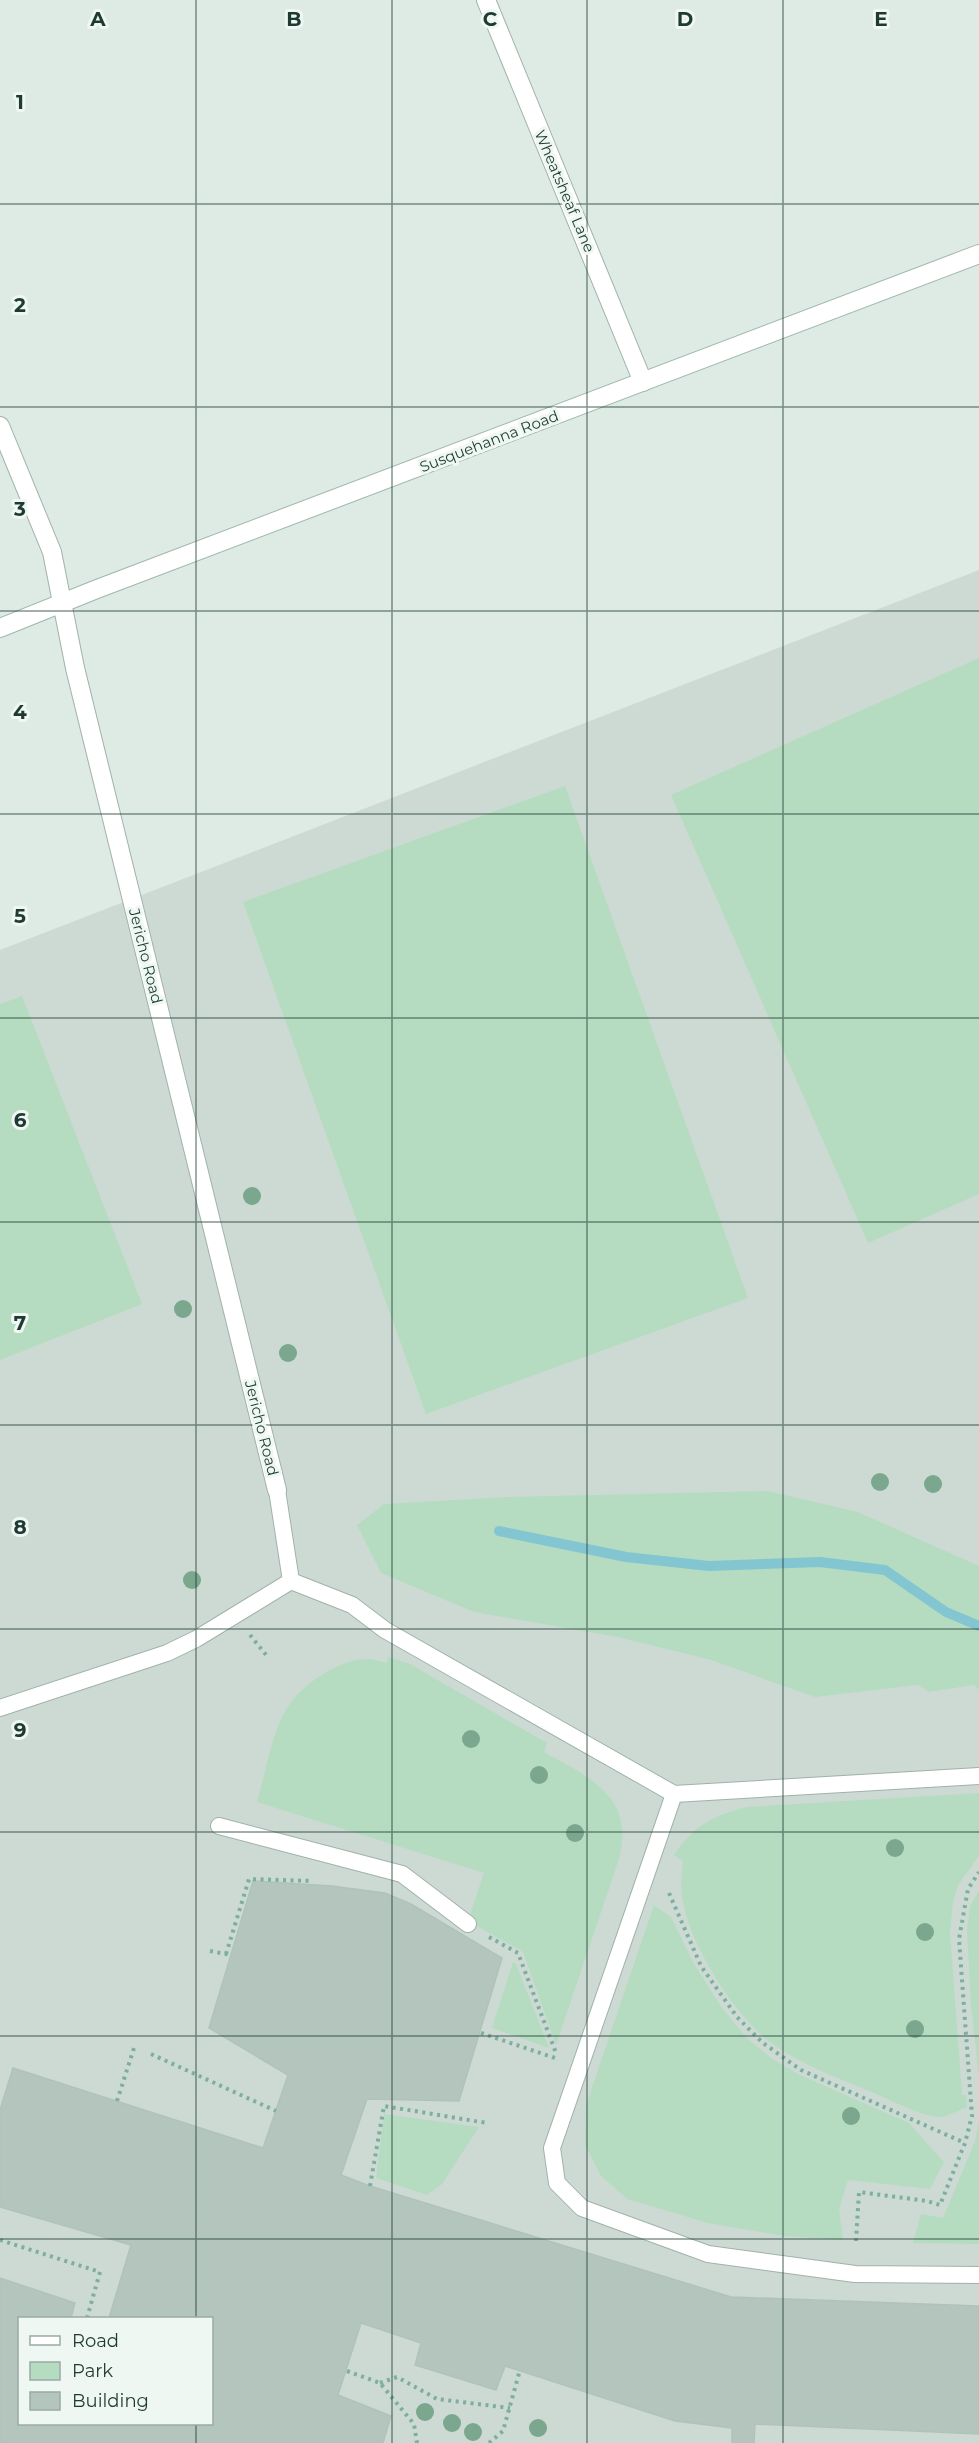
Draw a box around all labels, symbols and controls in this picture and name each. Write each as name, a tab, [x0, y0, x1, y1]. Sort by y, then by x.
text: A	[89, 7, 106, 31]
text: B	[286, 7, 302, 31]
text: C	[483, 7, 498, 31]
text: D	[677, 7, 693, 31]
text: E	[874, 7, 888, 31]
text: 1	[16, 90, 24, 114]
street label: Wheatsheaf Lane	[531, 127, 599, 255]
text: 2	[14, 293, 26, 317]
street label: Susquehanna Road	[417, 406, 561, 476]
text: 3	[13, 497, 26, 521]
text: 4	[13, 700, 27, 724]
text: 5	[14, 904, 26, 928]
street label: Jericho Road	[125, 905, 167, 1006]
text: 6	[14, 1108, 27, 1132]
text: 7	[14, 1311, 26, 1335]
street label: Jericho Road	[241, 1377, 283, 1478]
text: 8	[13, 1515, 27, 1539]
text: 9	[14, 1718, 26, 1742]
legend	[18, 2317, 213, 2425]
text: Road	[72, 2330, 119, 2352]
text: Park	[72, 2360, 113, 2382]
text: Building	[72, 2390, 149, 2412]

